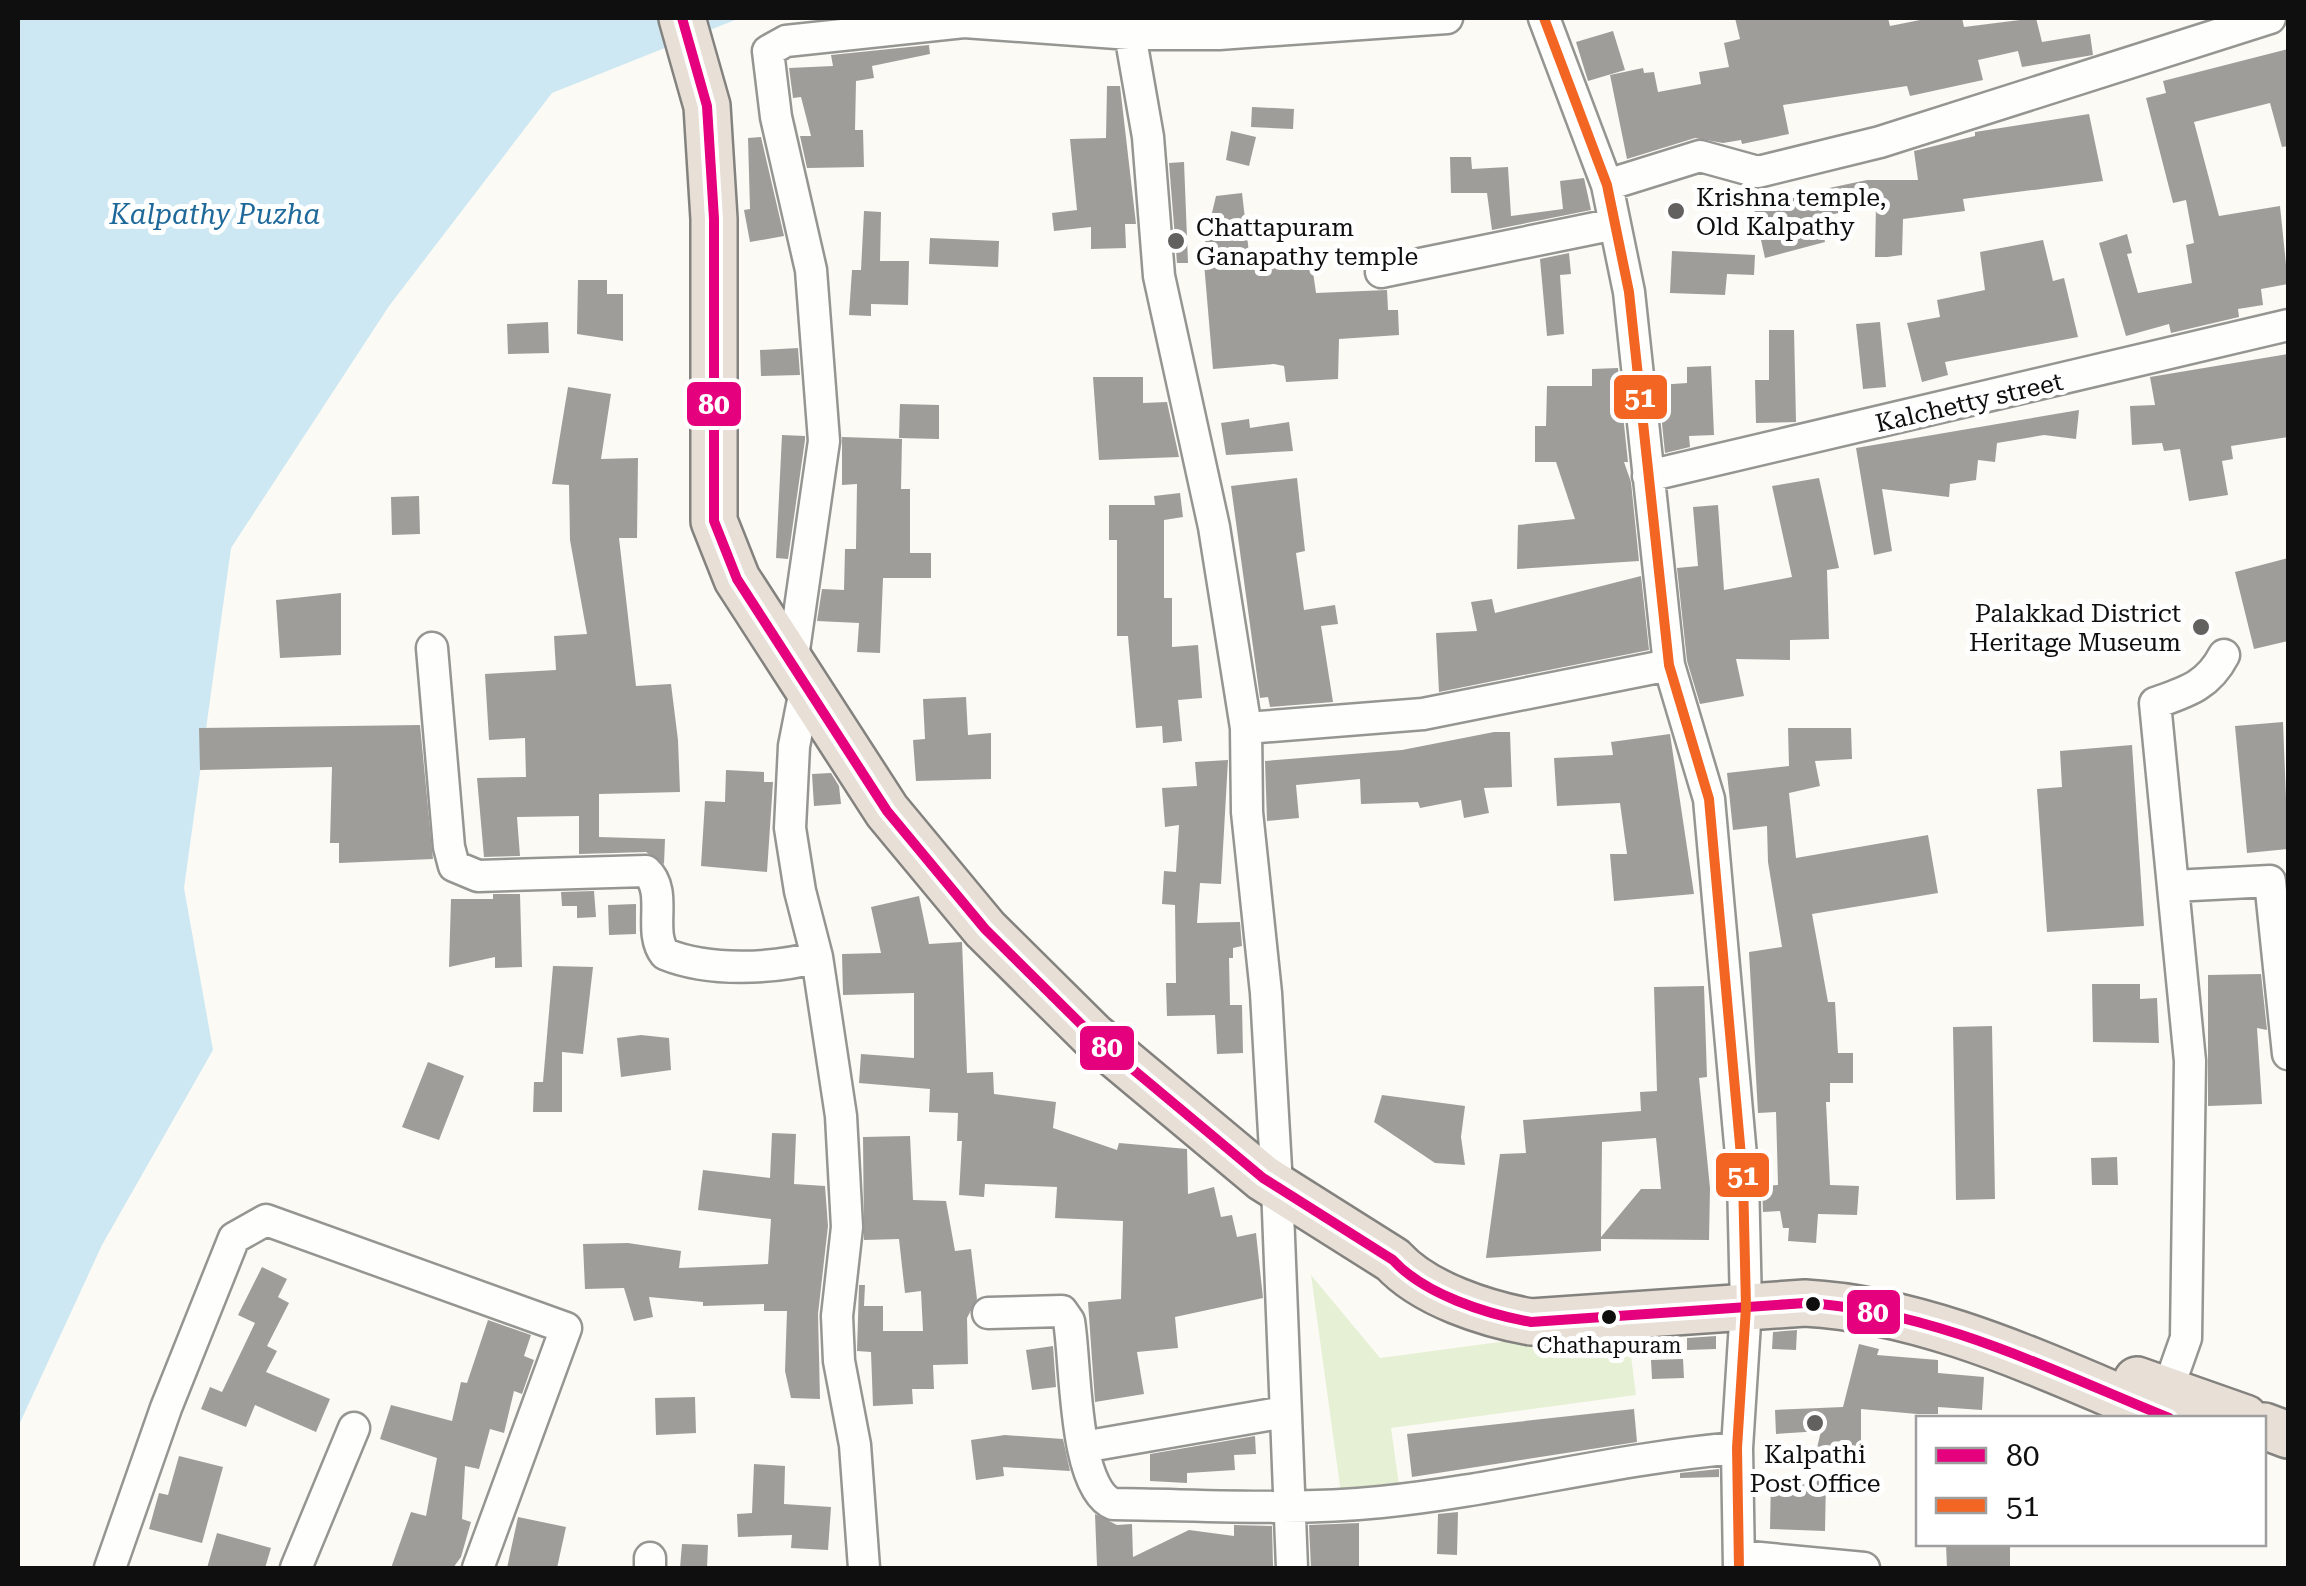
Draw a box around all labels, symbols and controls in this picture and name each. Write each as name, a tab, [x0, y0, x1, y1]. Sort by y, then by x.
place label: Krishna temple, Old Kalpathy	[1696, 183, 1886, 241]
water label: Kalpathy Puzha	[109, 198, 320, 231]
marker: Krishna temple, Old Kalpathy	[1665, 200, 1687, 222]
place label: Chattapuram Ganapathy temple	[1196, 213, 1418, 271]
marker: Chattapuram Ganapathy temple	[1165, 230, 1187, 252]
street label: Kalchetty street	[1873, 367, 2066, 438]
line badge: 51	[1612, 373, 1669, 421]
line badge: 80	[685, 380, 743, 428]
text: 51	[1624, 381, 1656, 414]
text: 80	[698, 388, 730, 421]
place label: Palakkad District Heritage Museum	[1969, 599, 2181, 657]
marker: Palakkad District Heritage Museum	[2190, 616, 2212, 638]
line badge: 80	[1078, 1024, 1136, 1072]
text: 80	[1091, 1031, 1123, 1064]
line badge: 51	[1714, 1151, 1771, 1199]
text: 51	[1727, 1159, 1759, 1192]
line badge: 80	[1845, 1288, 1902, 1336]
unlabelled marker	[1803, 1294, 1823, 1314]
text: 80	[1857, 1296, 1889, 1329]
marker: Chathapuram	[1599, 1307, 1619, 1327]
place label: Chathapuram	[1537, 1333, 1681, 1358]
marker: Kalpathi Post Office	[1804, 1412, 1826, 1434]
legend	[1916, 1416, 2266, 1546]
text: 80	[2006, 1438, 2040, 1473]
place label: Kalpathi Post Office	[1749, 1440, 1881, 1498]
text: 51	[2006, 1488, 2040, 1523]

